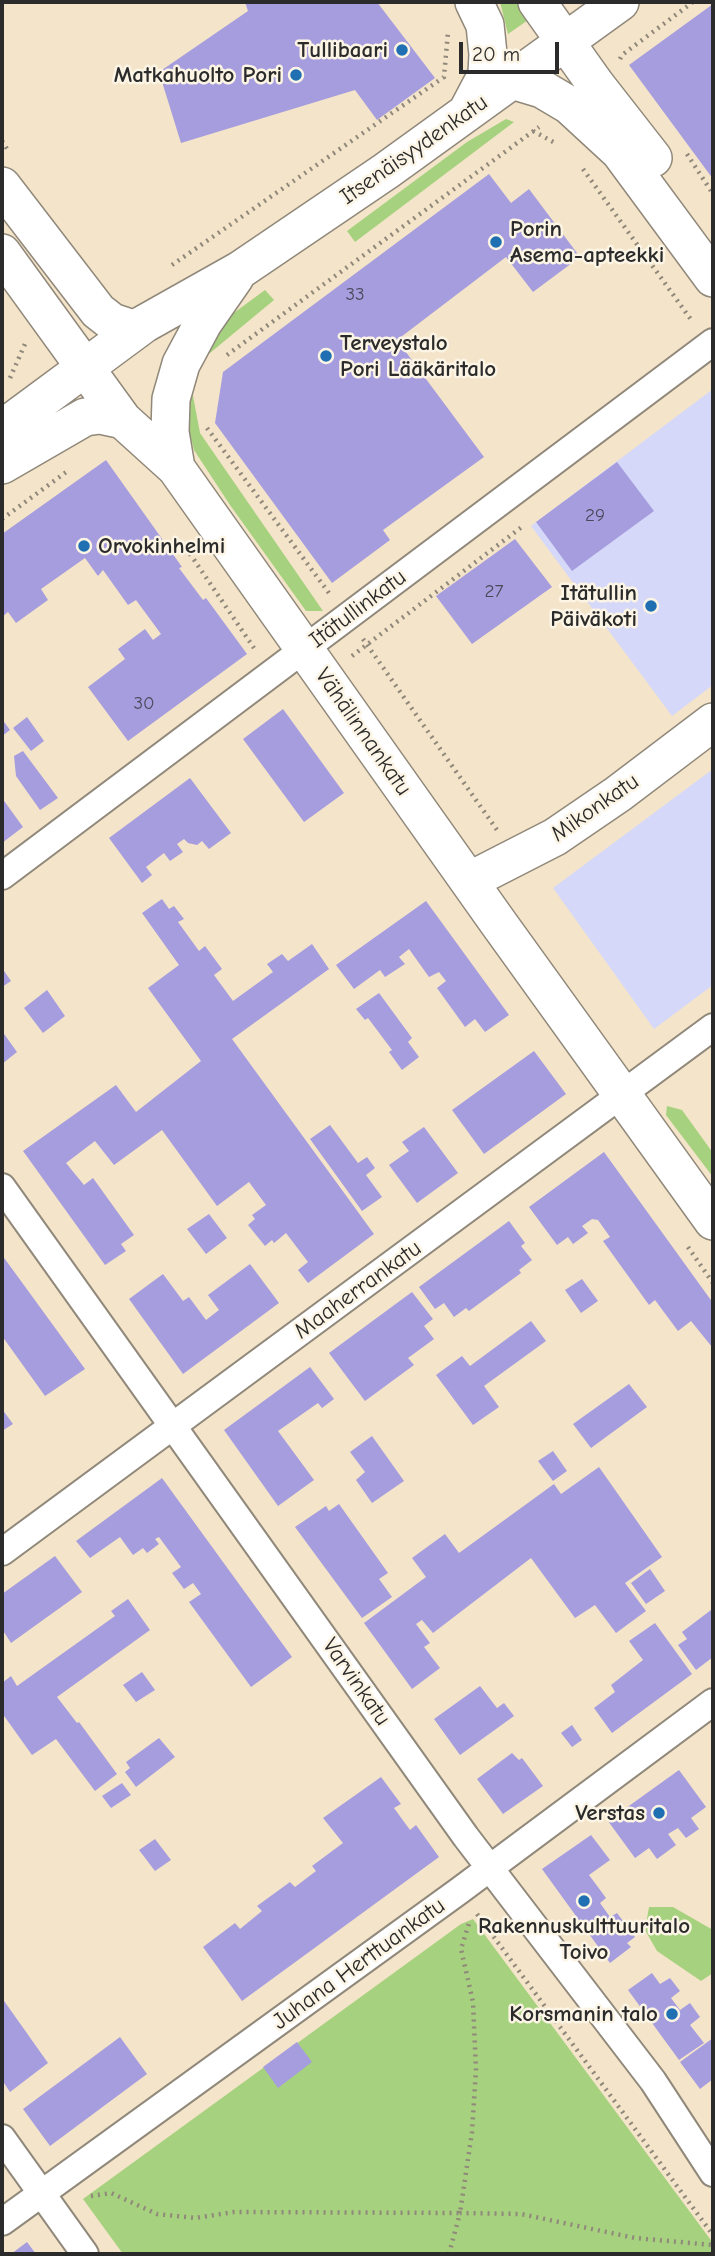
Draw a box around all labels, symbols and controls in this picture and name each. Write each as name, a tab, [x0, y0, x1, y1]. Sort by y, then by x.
scale bar	[463, 28, 563, 72]
place label: Tullibaari	[297, 36, 388, 64]
marker: Tullibaari	[394, 42, 410, 58]
text: 20 m	[472, 42, 520, 66]
place label: Matkahuolto Pori	[114, 61, 282, 89]
marker: Matkahuolto Pori	[288, 67, 304, 83]
street label: Itsenäisyydenkatu	[335, 89, 493, 211]
place label: Porin Asema-apteekki	[510, 215, 664, 269]
marker: Porin Asema-apteekki	[488, 234, 504, 250]
house number: 33	[345, 284, 365, 306]
place label: Terveystalo Pori Lääkäritalo	[340, 329, 496, 383]
marker: Terveystalo Pori Lääkäritalo	[318, 348, 334, 364]
house number: 29	[585, 505, 605, 527]
place label: Orvokinhelmi	[98, 532, 225, 560]
marker: Orvokinhelmi	[76, 538, 92, 554]
street label: Itätullinkatu	[304, 564, 412, 654]
place label: Itätullin Päiväkoti	[550, 579, 637, 633]
house number: 27	[485, 581, 503, 603]
marker: Itätullin Päiväkoti	[643, 598, 659, 614]
street label: Vähälinnankatu	[309, 663, 417, 801]
house number: 30	[133, 693, 155, 715]
street label: Mikonkatu	[546, 768, 644, 848]
street label: Maaherrankatu	[289, 1235, 427, 1345]
street label: Varvinkatu	[316, 1633, 396, 1731]
place label: Verstas	[575, 1799, 645, 1827]
marker: Verstas	[651, 1805, 667, 1821]
street label: Juhana Herttuankatu	[267, 1892, 451, 2036]
marker: Rakennuskulttuuritalo Toivo	[576, 1893, 592, 1909]
place label: Rakennuskulttuuritalo Toivo	[478, 1912, 690, 1966]
place label: Korsmanin talo	[509, 2000, 658, 2028]
marker: Korsmanin talo	[664, 2006, 680, 2022]

